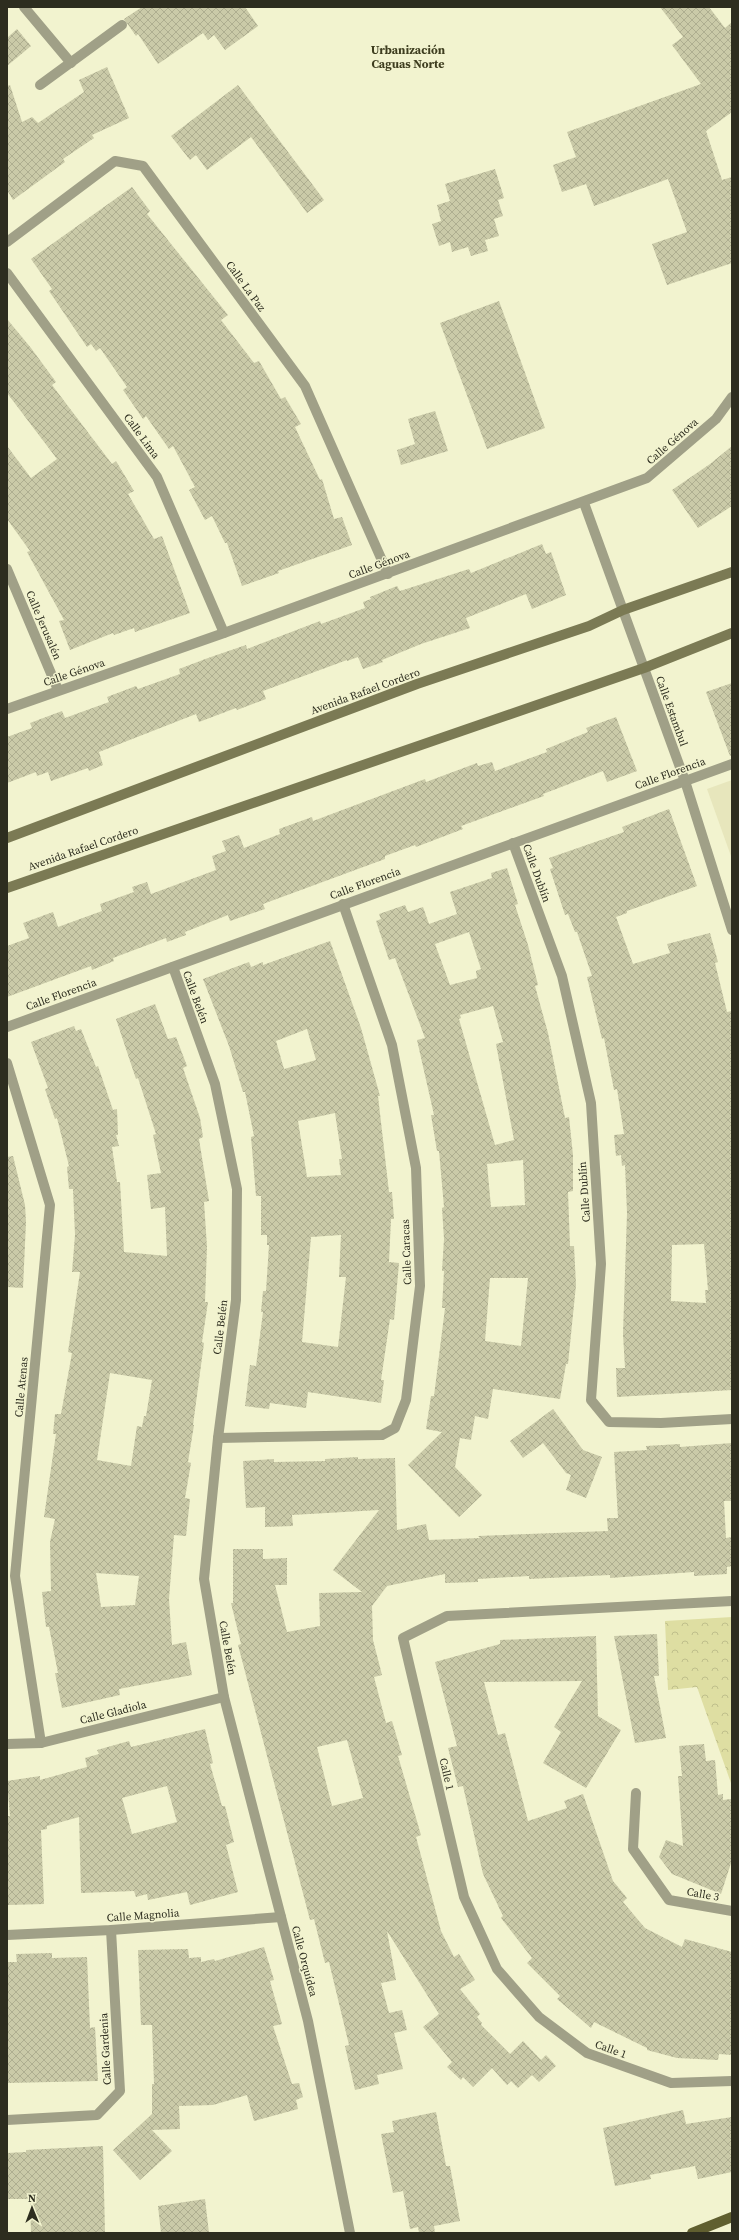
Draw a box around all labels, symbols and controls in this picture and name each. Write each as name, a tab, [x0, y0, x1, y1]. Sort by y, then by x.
district label: Urbanización Caguas Norte	[371, 42, 446, 72]
street label: Calle La Paz	[222, 258, 269, 315]
street label: Calle Lima	[120, 411, 163, 462]
street label: Calle Génova	[643, 414, 702, 468]
street label: Calle Génova	[346, 546, 412, 582]
street label: Calle Jerusalén	[22, 588, 65, 662]
street label: Calle Génova	[41, 655, 107, 690]
street label: Avenida Rafael Cordero	[308, 665, 422, 718]
street label: Calle Estambul	[652, 674, 691, 748]
street label: Calle Florencia	[633, 754, 708, 793]
street label: Avenida Rafael Cordero	[26, 823, 140, 874]
street label: Calle Dublín	[519, 842, 554, 905]
street label: Calle Florencia	[328, 864, 403, 903]
street label: Calle Belén	[179, 969, 212, 1026]
street label: Calle Florencia	[24, 975, 99, 1014]
street label: Calle Dublín	[575, 1161, 594, 1223]
street label: Calle Caracas	[398, 1219, 415, 1285]
street label: Calle Belén	[210, 1298, 231, 1355]
street label: Calle Atenas	[11, 1356, 32, 1418]
street label: Calle Belén	[215, 1620, 240, 1677]
street label: Calle Gladiola	[78, 1697, 148, 1728]
street label: Calle 1	[436, 1756, 458, 1792]
street label: Calle 3	[685, 1884, 721, 1905]
street label: Calle Magnolia	[106, 1905, 180, 1926]
street label: Calle Orquídea	[288, 1924, 321, 1999]
street label: Calle Gardenia	[96, 2012, 115, 2085]
street label: Calle 1	[593, 2037, 629, 2062]
north arrow	[12, 2188, 52, 2228]
text: N	[28, 2191, 36, 2206]

